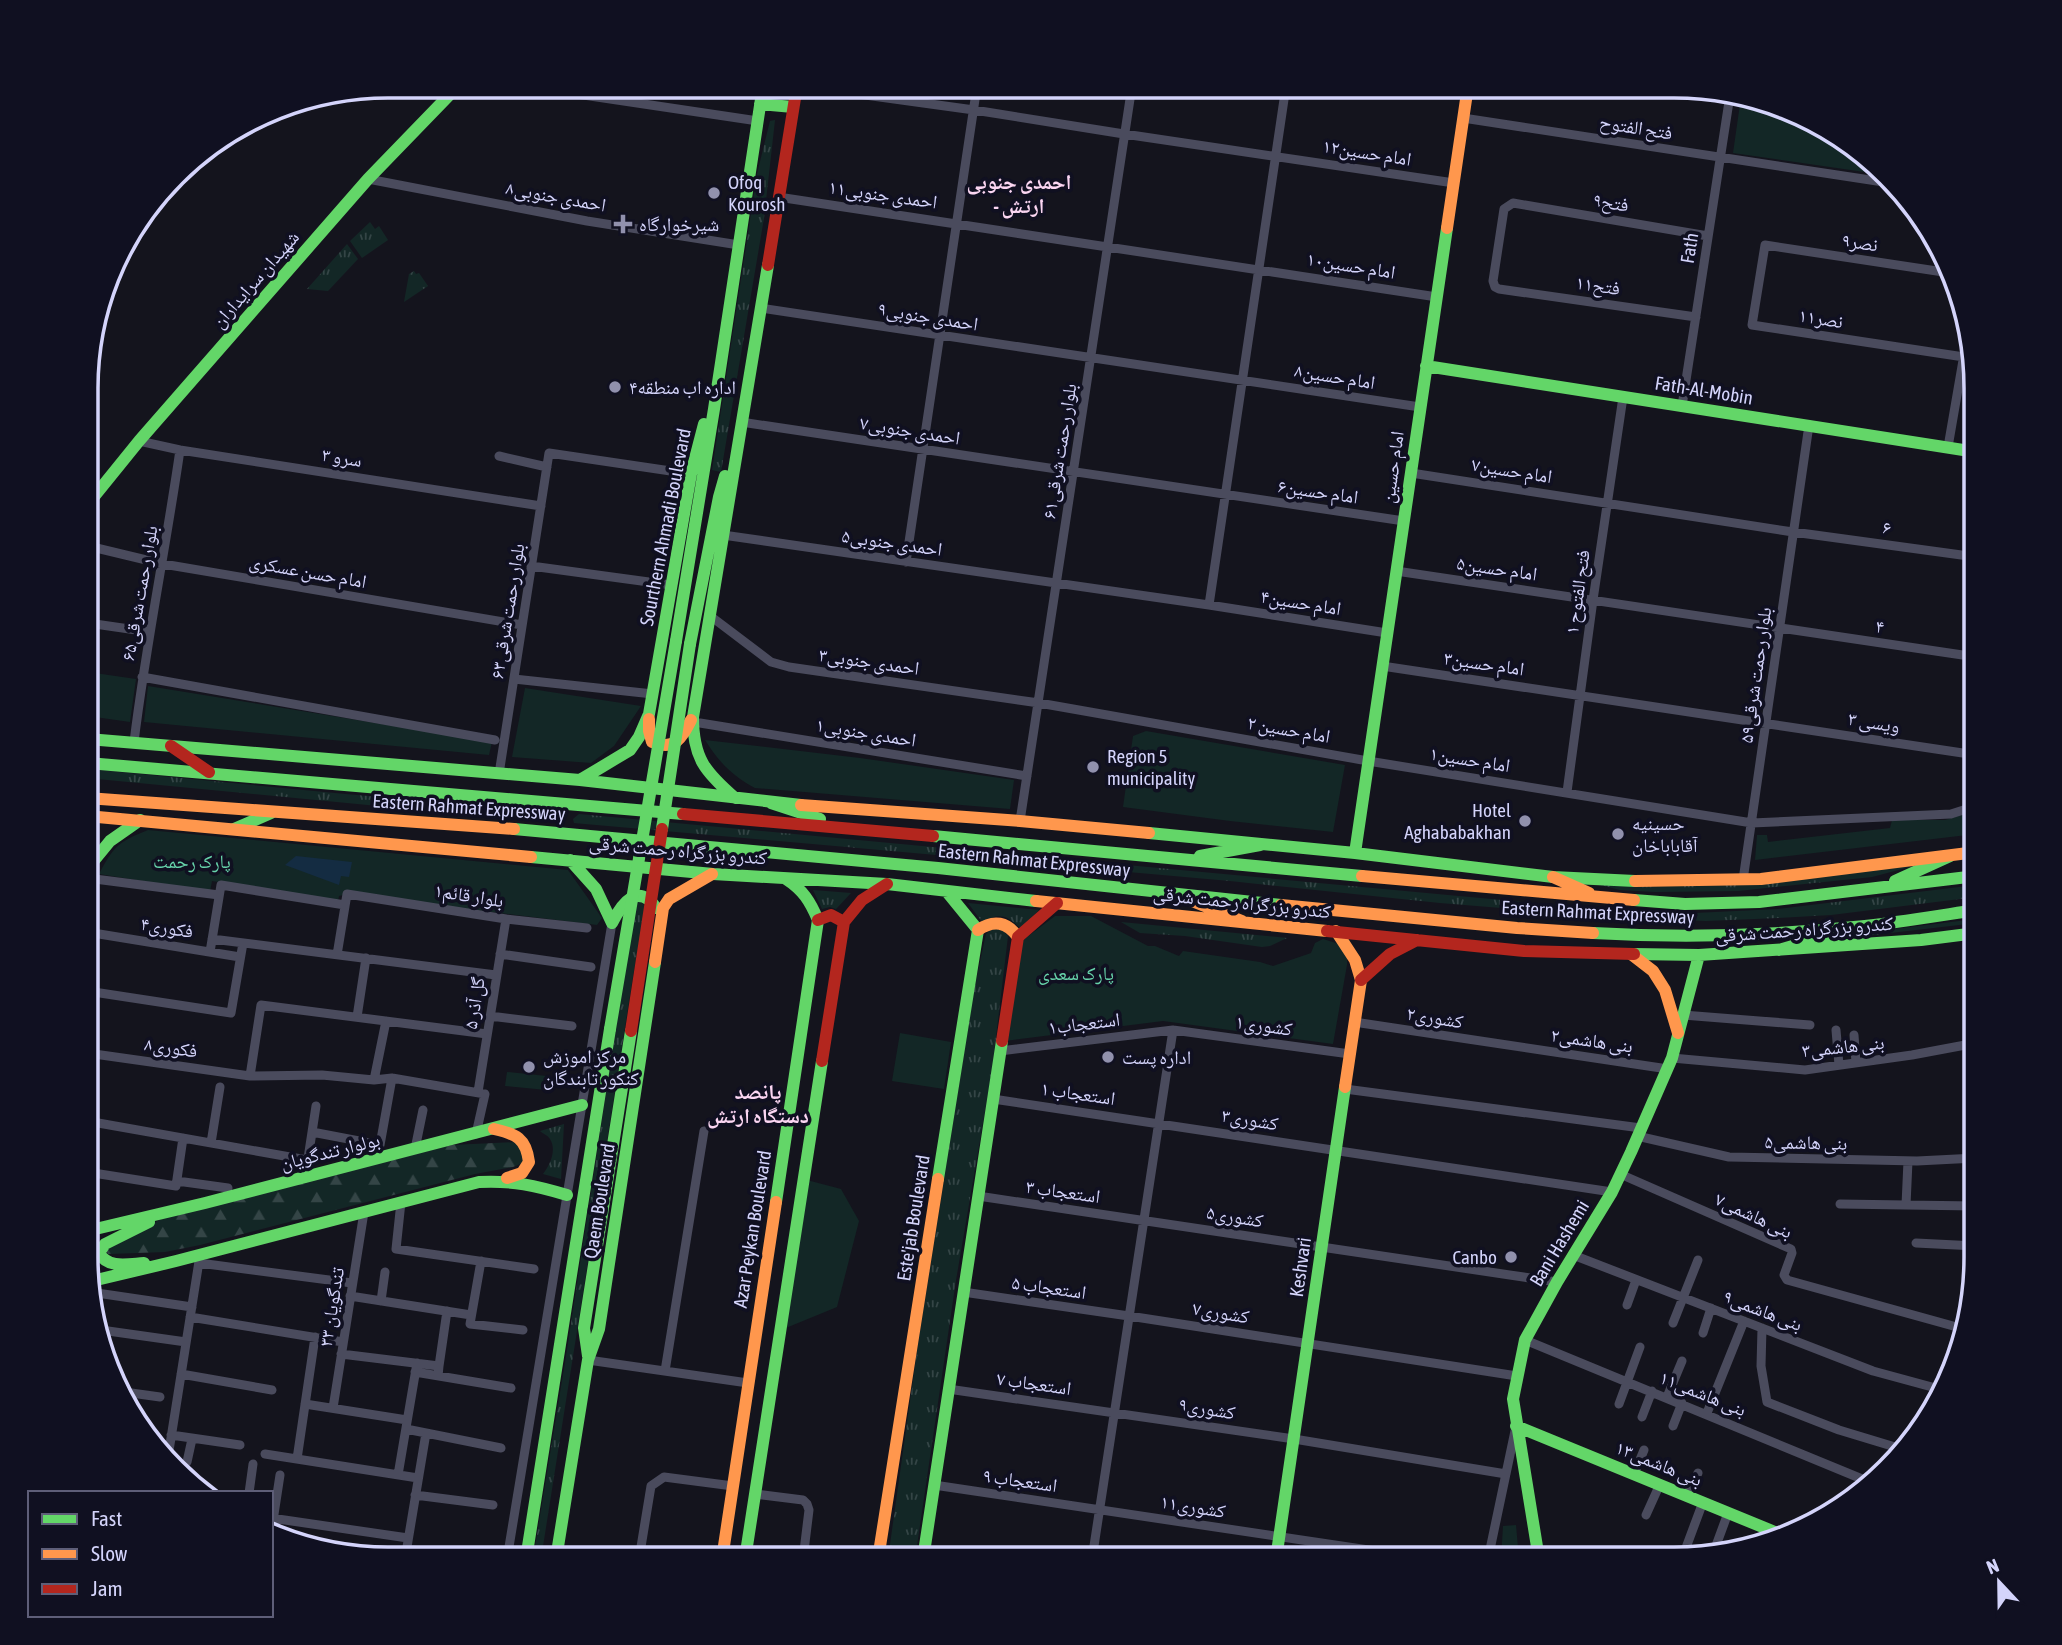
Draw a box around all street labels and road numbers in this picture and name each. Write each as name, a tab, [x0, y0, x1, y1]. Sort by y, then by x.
street label: فتح الفتوح	[1598, 110, 1674, 146]
street label: امام حسین۱۲	[1321, 134, 1413, 173]
street label: احمدی جنوبی۱۱	[827, 175, 939, 214]
street label: احمدی جنوبی۸	[504, 176, 608, 217]
street label: ۹فتح	[1591, 188, 1631, 218]
street label: شهیدان سرایداران	[207, 226, 304, 333]
street label: ۹نصر	[1840, 229, 1879, 256]
street label: Fath	[1676, 231, 1702, 265]
street label: امام حسین۱۰	[1305, 247, 1397, 286]
street label: ۱۱فتح	[1574, 271, 1622, 301]
street label: احمدی جنوبی۹	[876, 297, 980, 336]
street label: ۱۱نصر	[1797, 304, 1845, 333]
street label: امام حسین۸	[1293, 359, 1377, 396]
street label: Fath-Al-Mobin	[1653, 371, 1755, 409]
street label: بلوار رحمت شرقی۶۱	[1037, 382, 1082, 520]
street label: احمدی جنوبی۷	[858, 411, 962, 450]
street label: Sourthern Ahmadi Boulevard	[635, 426, 695, 628]
street label: امام حسین	[1376, 430, 1411, 505]
street label: سرو ۳	[320, 443, 364, 472]
street label: امام حسین۷	[1470, 453, 1554, 490]
street label: امام حسین۶	[1276, 474, 1360, 511]
street label: ۶	[1881, 516, 1893, 538]
street label: بلوار رحمت شرقی۶۵	[116, 524, 163, 662]
street label: احمدی جنوبی۵	[840, 524, 944, 561]
street label: بلوار رحمت شرقی۶۳	[485, 542, 530, 680]
street label: فتح الفتوح ۱	[1560, 548, 1596, 636]
street label: امام حسن عسکری	[247, 550, 368, 595]
street label: امام حسین۵	[1455, 551, 1539, 588]
street label: امام حسین۴	[1259, 585, 1343, 622]
street label: ۵۹بلوار رحمت شرقی	[1735, 606, 1776, 744]
street label: ۴	[1874, 615, 1886, 637]
street label: احمدی جنوبی۳	[817, 643, 921, 680]
street label: امام حسین۳	[1442, 646, 1526, 683]
street label: ویسی ۳	[1846, 707, 1902, 738]
street label: ۲ امام حسین	[1245, 711, 1332, 750]
street label: احمدی جنوبی۱	[814, 713, 918, 752]
street label: امام حسین۱	[1428, 742, 1512, 779]
street label: Eastern Rahmat Expressway	[372, 789, 566, 825]
street label: کندرو بزرگراه رحمت شرقی	[588, 831, 768, 870]
street label: Eastern Rahmat Expressway	[937, 839, 1131, 881]
street label: بلوار قائم۱	[432, 879, 505, 913]
street label: کندرو بزرگراه رحمت شرقی	[1152, 882, 1332, 923]
street label: Eastern Rahmat Expressway	[1501, 896, 1695, 928]
street label: فکوری۴	[139, 912, 195, 943]
street label: کندرو بزرگراه رحمت شرقی	[1714, 912, 1894, 947]
street label: گل آذر ۵	[459, 975, 490, 1031]
street label: کشوری۲	[1405, 1002, 1465, 1033]
street label: استعجاب۱	[1047, 1008, 1121, 1039]
street label: ۱کشوری	[1234, 1010, 1294, 1041]
street label: ۲بنی هاشمی	[1549, 1023, 1635, 1058]
street label: بنی هاشمی۳	[1801, 1031, 1885, 1062]
street label: فکوری۸	[143, 1032, 199, 1063]
street label: استعجاب ۱	[1039, 1077, 1117, 1110]
street label: ۳کشوری	[1220, 1104, 1280, 1135]
street label: بولوار تندگویان	[278, 1128, 382, 1175]
street label: بنی هاشمی۵	[1764, 1130, 1848, 1155]
street label: Qaem Boulevard	[579, 1142, 619, 1260]
street label: Azar Peykan Boulevard	[729, 1149, 775, 1309]
street label: Este'jab Boulevard	[892, 1153, 934, 1283]
street label: استعجاب ۳	[1024, 1175, 1102, 1208]
street label: بنی هاشمی۷	[1711, 1188, 1796, 1243]
street label: Bani Hashemi	[1525, 1196, 1593, 1290]
street label: ۵کشوری	[1205, 1201, 1265, 1232]
street label: Keshvari	[1285, 1236, 1315, 1298]
street label: ۳۳ تندگویان	[314, 1265, 349, 1348]
street label: استعجاب ۵	[1010, 1271, 1088, 1304]
street label: بنی هاشمی۹	[1720, 1285, 1806, 1336]
street label: ۷کشوری	[1191, 1297, 1251, 1328]
street label: بنی هاشمی۱۱	[1656, 1366, 1749, 1421]
street label: استعجاب ۷	[995, 1367, 1073, 1400]
street label: ۹کشوری	[1177, 1393, 1237, 1424]
street label: بنی هاشمی۱۳	[1612, 1436, 1705, 1491]
street label: استعجاب ۹	[981, 1464, 1059, 1497]
street label: ۱۱کشوری	[1159, 1490, 1227, 1523]

